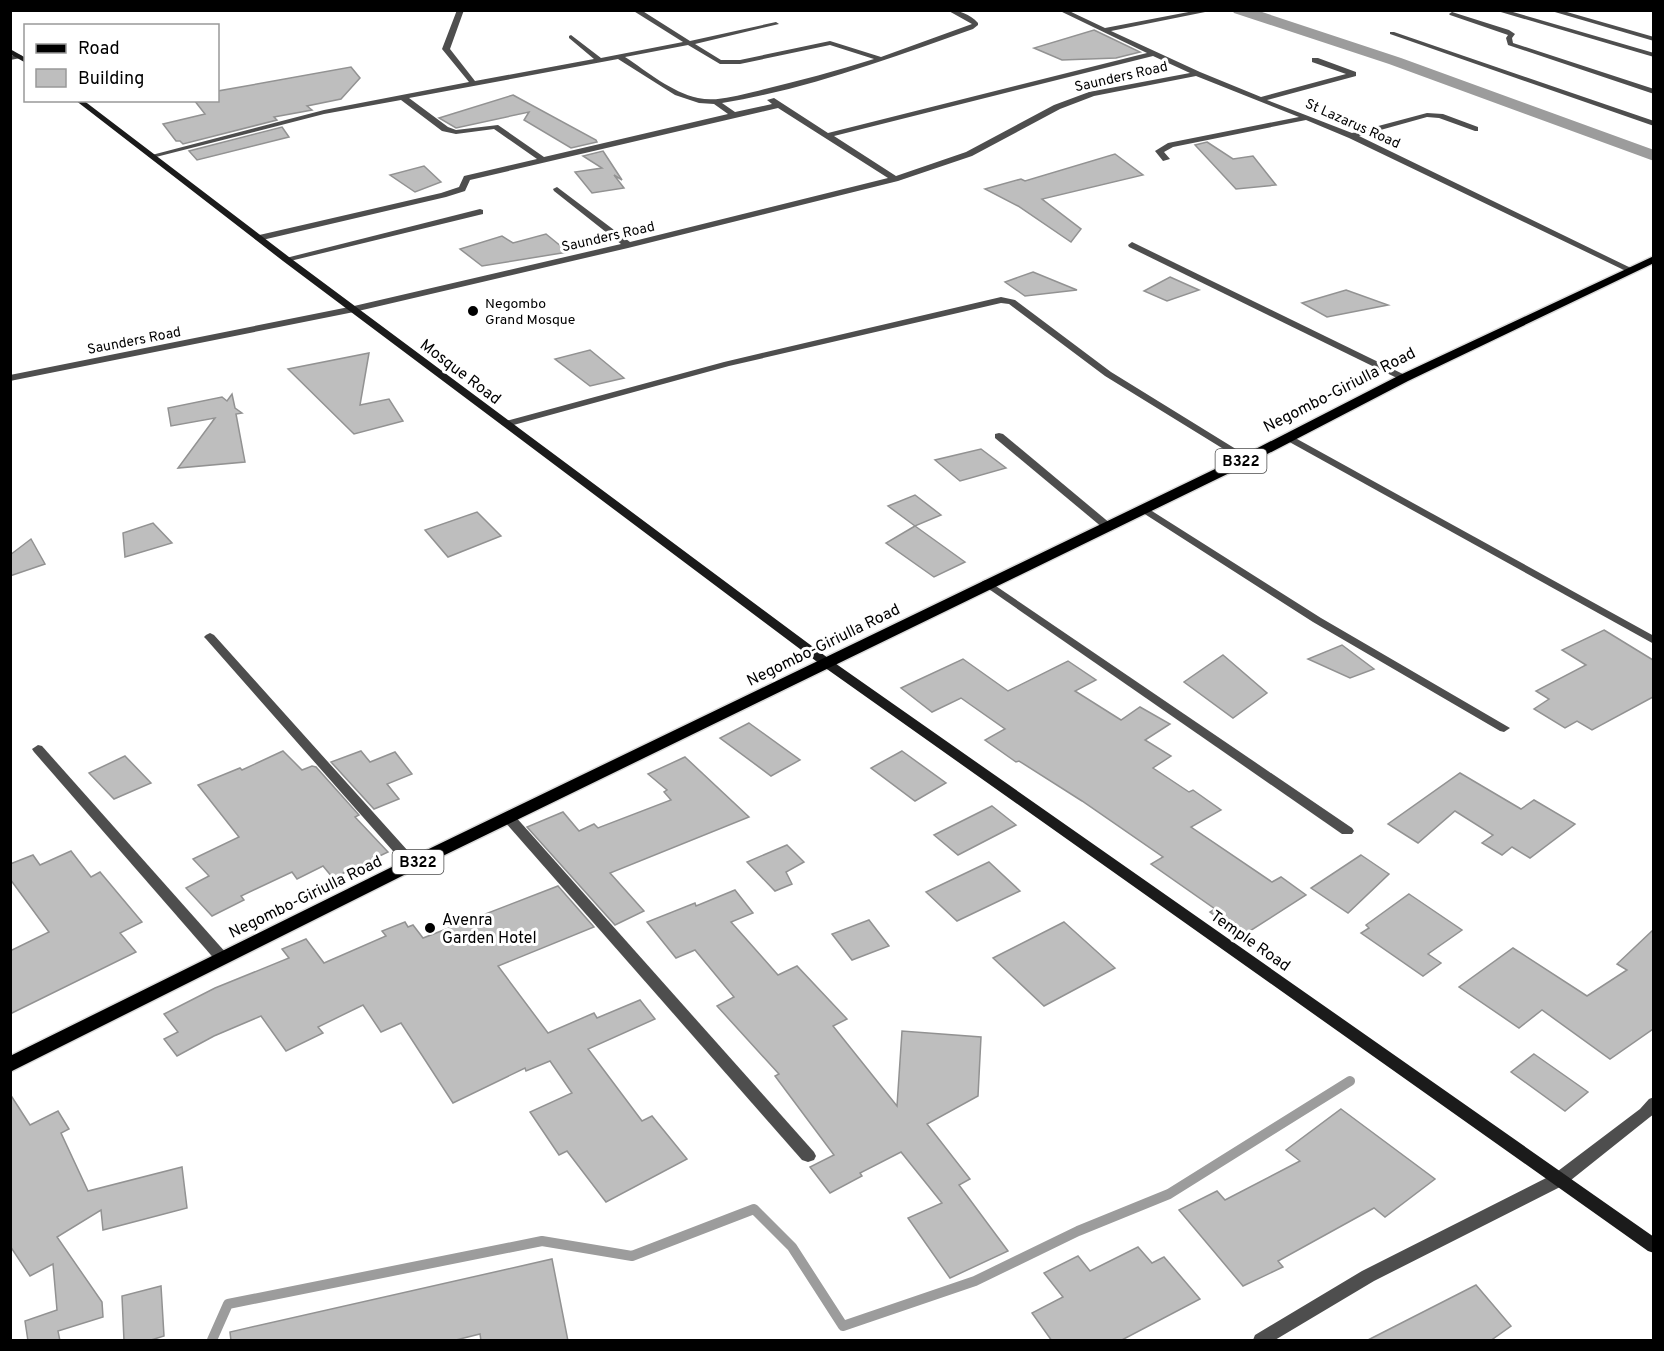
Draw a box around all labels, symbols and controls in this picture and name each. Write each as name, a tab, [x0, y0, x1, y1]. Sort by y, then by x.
legend	[24, 24, 219, 102]
text: Road	[78, 38, 120, 61]
street label: Saunders Road	[1073, 59, 1170, 96]
text: Building	[78, 68, 144, 91]
street label: St Lazarus Road	[1302, 96, 1402, 153]
street label: Saunders Road	[560, 219, 657, 256]
place label: Negombo Grand Mosque	[485, 296, 575, 329]
marker: Negombo Grand Mosque	[466, 304, 480, 318]
street label: Saunders Road	[86, 324, 183, 359]
street label: Mosque Road	[415, 336, 504, 410]
street label: Negombo-Giriulla Road	[1260, 344, 1419, 438]
road number: B322	[1216, 449, 1266, 473]
street label: Negombo-Giriulla Road	[744, 600, 904, 692]
road number: B322	[392, 850, 444, 874]
street label: Negombo-Giriulla Road	[226, 852, 386, 944]
street label: Temple Road	[1206, 907, 1294, 977]
place label: Avenra Garden Hotel	[442, 911, 537, 949]
marker: Avenra Garden Hotel	[423, 921, 437, 935]

